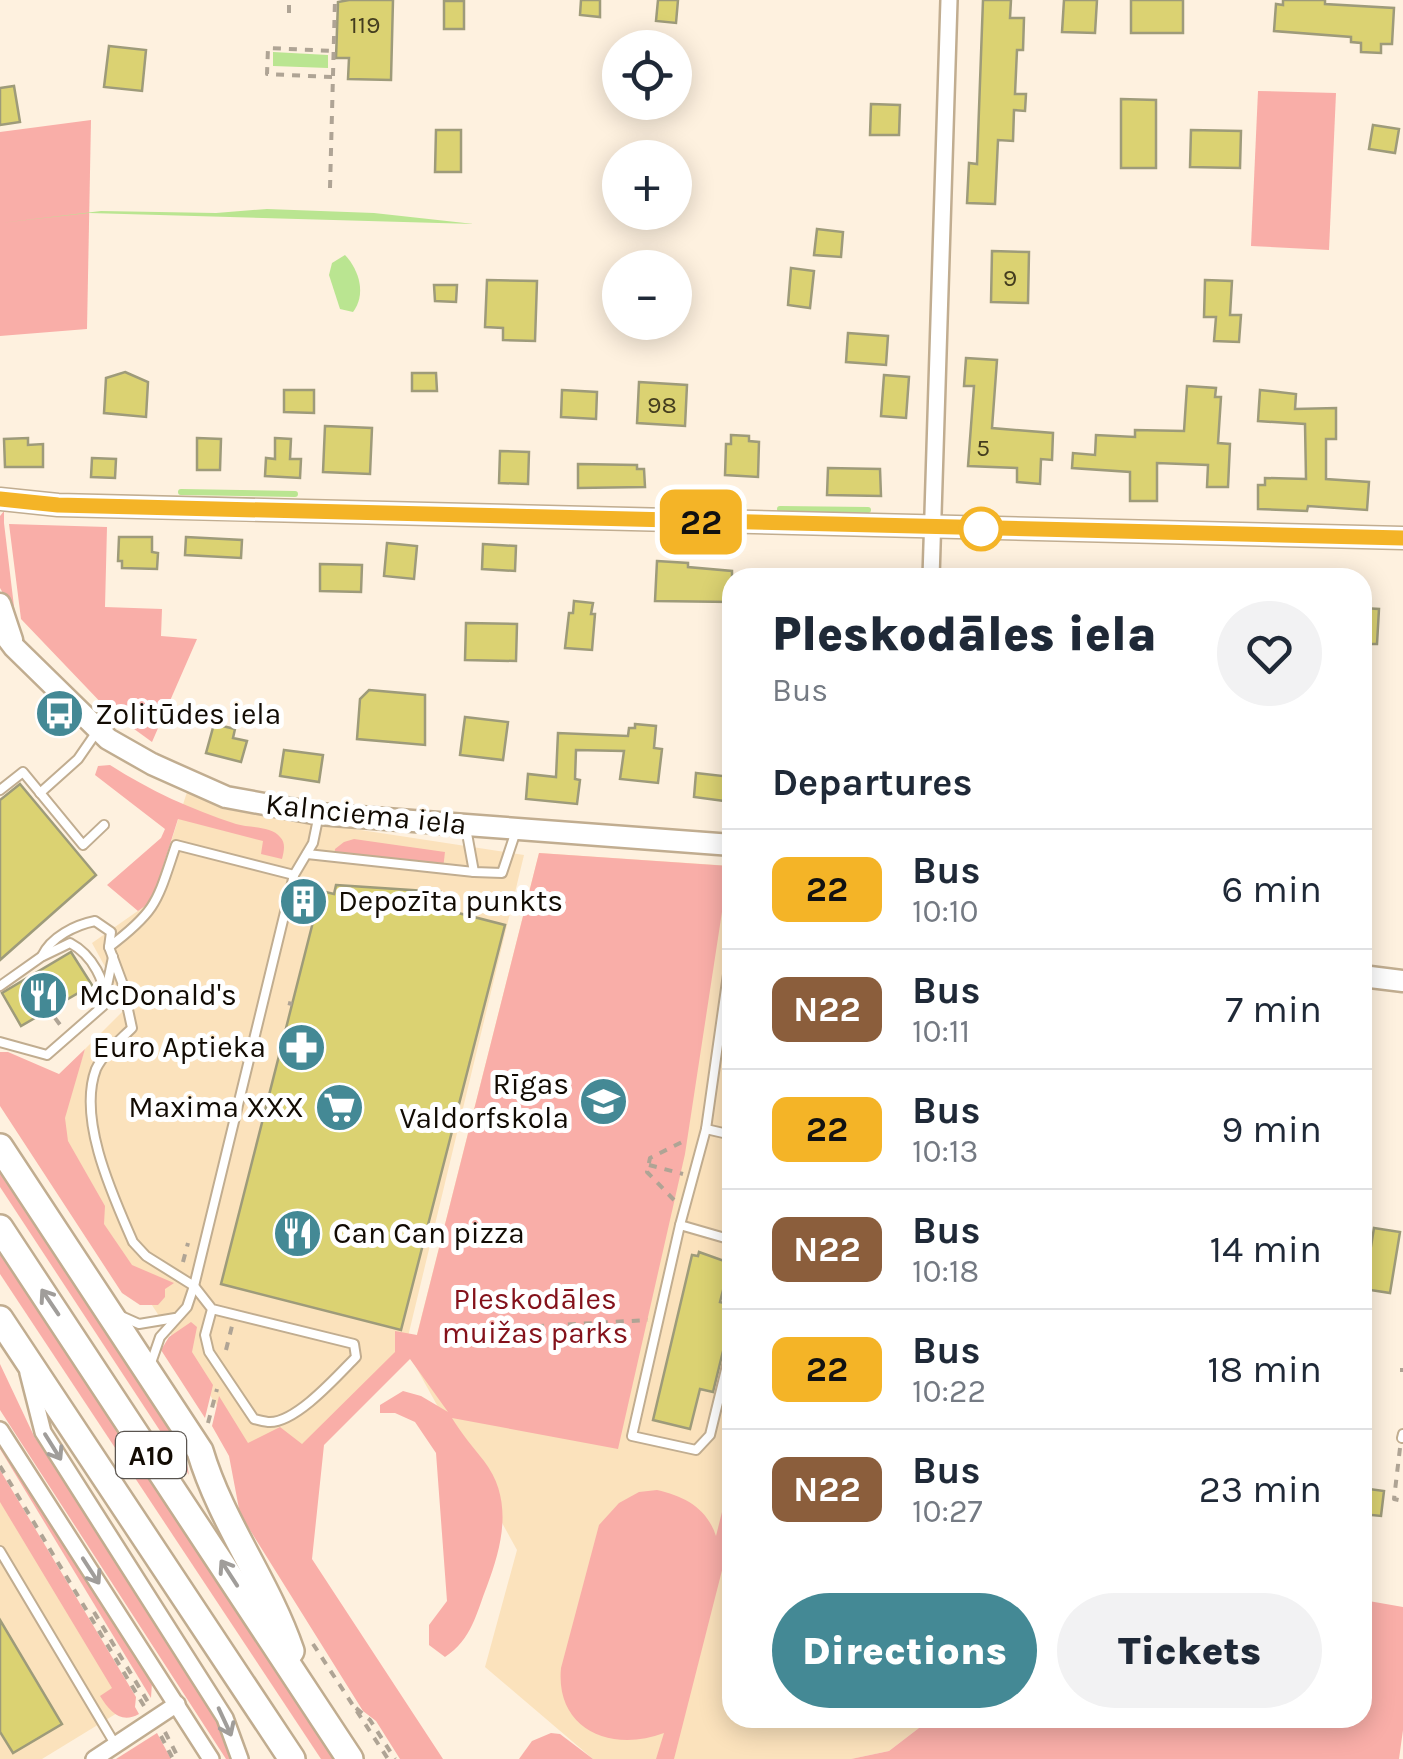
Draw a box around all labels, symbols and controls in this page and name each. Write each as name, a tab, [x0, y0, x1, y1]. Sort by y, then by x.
house number: 119	[349, 10, 381, 39]
map controls	[602, 30, 692, 340]
button: locate	[602, 30, 692, 120]
button: +	[602, 140, 692, 230]
button: −	[602, 250, 692, 340]
house number: 9	[1003, 263, 1017, 292]
house number: 98	[647, 390, 677, 419]
house number: 5	[976, 433, 990, 462]
line badge: 22	[656, 490, 746, 554]
text: 22	[680, 502, 722, 543]
unlabelled marker	[960, 508, 1002, 550]
button: heart	[1217, 601, 1322, 706]
text: Pleskodāles iela	[772, 606, 1157, 662]
text: Bus	[772, 672, 828, 709]
bus stop icon: Zolitūdes iela	[34, 688, 86, 740]
place label: Zolitūdes iela	[95, 696, 281, 732]
text: Departures	[772, 760, 972, 805]
street label: Kalnciema iela	[264, 786, 468, 842]
text: Bus	[912, 848, 981, 893]
text: 6 min	[1221, 867, 1322, 912]
text: 22	[806, 869, 848, 910]
building icon: Depozīta punkts	[277, 875, 329, 927]
place label: Depozīta punkts	[338, 883, 563, 919]
text: 10:10	[912, 893, 979, 930]
text: Bus	[912, 968, 981, 1013]
restaurant icon: McDonald's	[18, 969, 70, 1021]
place label: McDonald's	[79, 977, 237, 1013]
text: 7 min	[1225, 987, 1322, 1032]
text: N22	[793, 989, 861, 1030]
text: 10:11	[912, 1013, 970, 1050]
pharmacy icon: Euro Aptieka	[275, 1021, 327, 1073]
place label: Euro Aptieka	[93, 1029, 266, 1065]
place label: Rīgas Valdorfskola	[400, 1066, 569, 1136]
school or university icon: Rīgas Valdorfskola	[578, 1075, 630, 1127]
supermarket icon: Maxima XXX	[313, 1081, 365, 1133]
text: Bus	[912, 1088, 981, 1133]
place label: Maxima XXX	[128, 1089, 304, 1125]
text: 9 min	[1221, 1107, 1322, 1152]
text: 22	[806, 1109, 848, 1150]
text: 10:13	[912, 1133, 978, 1170]
restaurant icon: Can Can pizza	[272, 1207, 324, 1259]
text: Bus	[912, 1208, 981, 1253]
place label: Can Can pizza	[333, 1215, 525, 1251]
text: 14 min	[1209, 1227, 1322, 1272]
text: N22	[793, 1229, 861, 1270]
text: 10:18	[912, 1253, 979, 1290]
park label: Pleskodāles muižas parks	[442, 1281, 628, 1351]
one-way arrow	[39, 1288, 60, 1316]
text: Bus	[912, 1328, 981, 1373]
text: 18 min	[1207, 1347, 1322, 1392]
text: 22	[806, 1349, 848, 1390]
text: 10:22	[912, 1373, 986, 1410]
one-way arrow	[43, 1432, 63, 1460]
road number: A10	[116, 1432, 186, 1478]
text: Bus	[912, 1448, 981, 1493]
text: 23 min	[1199, 1467, 1322, 1512]
text: N22	[793, 1469, 861, 1510]
text: 10:27	[912, 1493, 983, 1530]
one-way arrow	[80, 1557, 101, 1585]
one-way arrow	[219, 1559, 240, 1587]
button: Directions	[772, 1593, 1037, 1708]
button: Tickets	[1057, 1593, 1322, 1708]
one-way arrow	[216, 1706, 235, 1736]

